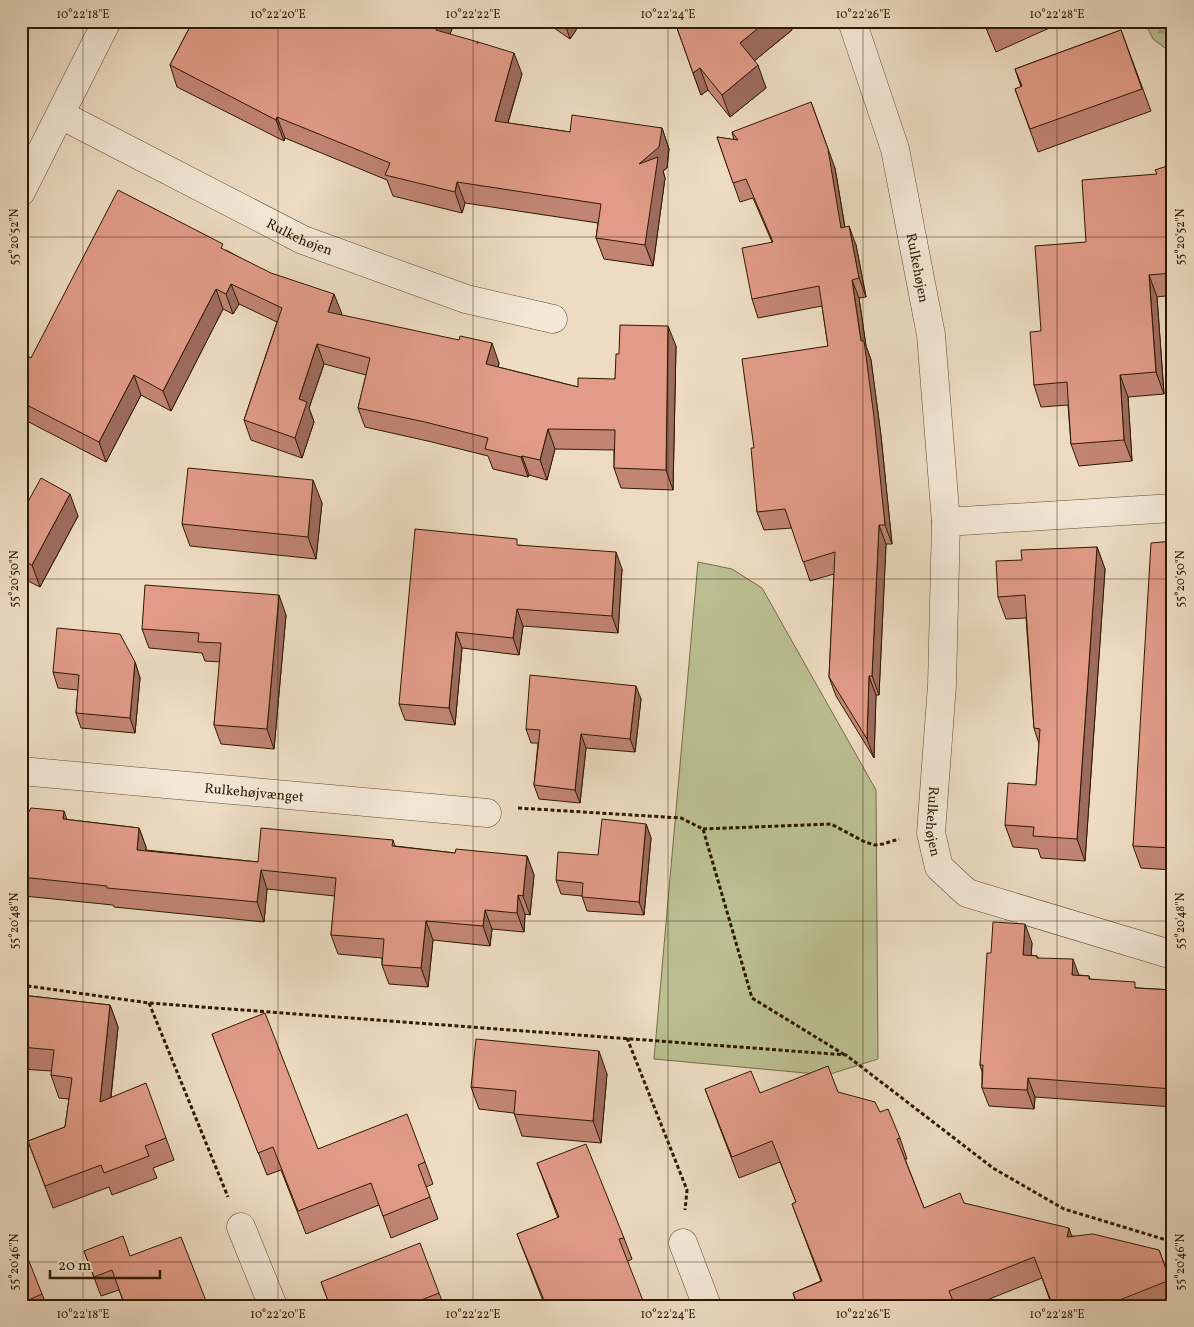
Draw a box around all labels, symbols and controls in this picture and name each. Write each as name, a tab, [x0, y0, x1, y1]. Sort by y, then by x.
text: 10°22'18"E	[56, 7, 110, 23]
text: 10°22'20"E	[250, 7, 306, 23]
text: 10°22'22"E	[446, 7, 500, 23]
text: 10°22'24"E	[640, 7, 696, 23]
text: 10°22'26"E	[836, 7, 890, 23]
text: 10°22'28"E	[1030, 7, 1084, 23]
text: 55°20'52"N	[7, 209, 23, 265]
text: 55°20'52"N	[1173, 209, 1189, 265]
street label: Rulkehøjen	[263, 215, 335, 261]
street label: Rulkehøjen	[900, 232, 933, 304]
text: 55°20'50"N	[7, 550, 23, 608]
text: 55°20'50"N	[1173, 550, 1189, 608]
street label: Rulkehøjvænget	[203, 780, 305, 807]
street label: Rulkehøjen	[920, 786, 944, 859]
text: 55°20'48"N	[7, 893, 23, 949]
text: 55°20'48"N	[1173, 893, 1189, 949]
text: 55°20'46"N	[7, 1234, 23, 1290]
text: 55°20'46"N	[1173, 1234, 1189, 1290]
scale bar	[50, 1247, 160, 1279]
text: 20 m	[58, 1256, 91, 1277]
text: 10°22'18"E	[56, 1307, 110, 1323]
text: 10°22'20"E	[250, 1307, 306, 1323]
text: 10°22'22"E	[446, 1307, 500, 1323]
text: 10°22'24"E	[640, 1307, 696, 1323]
text: 10°22'26"E	[836, 1307, 890, 1323]
text: 10°22'28"E	[1030, 1307, 1084, 1323]

